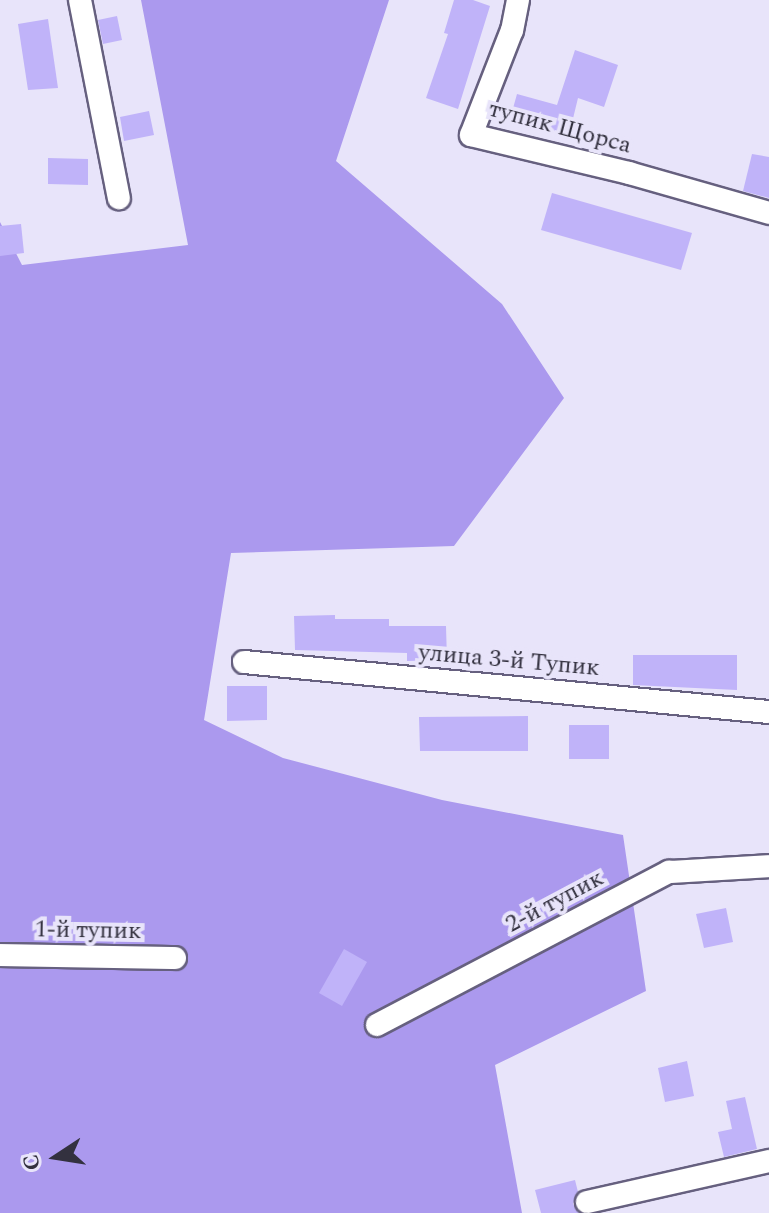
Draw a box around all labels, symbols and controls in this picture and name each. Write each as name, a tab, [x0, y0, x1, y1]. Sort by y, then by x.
street label: тупик Щорса	[485, 95, 635, 161]
street label: улица 3-й Тупик	[417, 639, 601, 683]
street label: 2-й тупик	[501, 864, 609, 940]
street label: 1-й тупик	[34, 916, 142, 946]
north arrow	[16, 1117, 96, 1197]
text: С	[14, 1151, 50, 1173]

